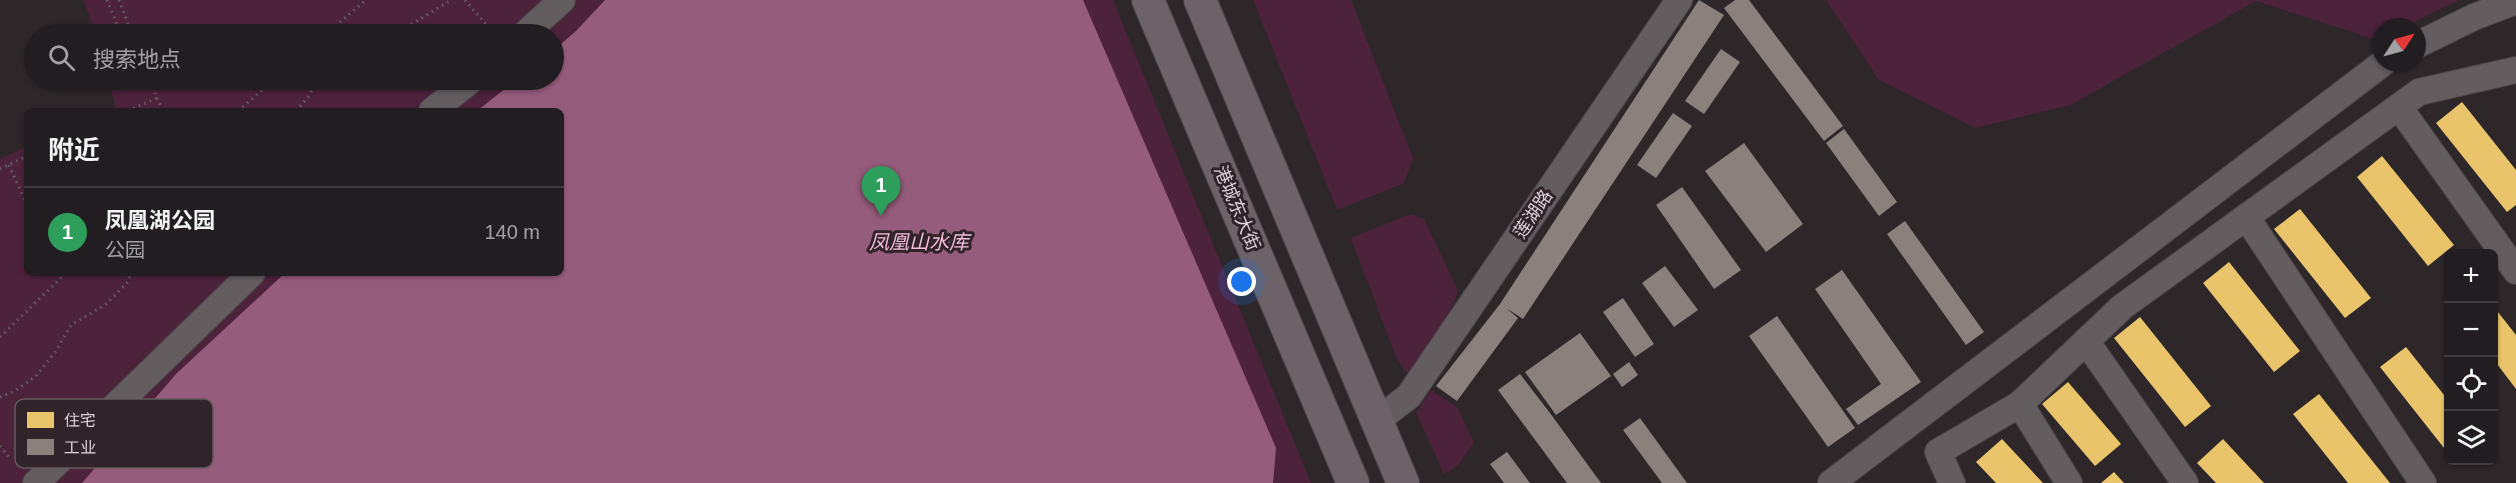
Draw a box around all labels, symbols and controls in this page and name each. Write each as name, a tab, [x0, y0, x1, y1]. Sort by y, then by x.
north arrow	[2372, 18, 2426, 72]
search box	[24, 24, 564, 90]
icon: search	[45, 41, 78, 74]
text: 搜索地点	[93, 47, 181, 72]
text: 附近	[48, 135, 100, 165]
street label: 港城东大街	[1210, 163, 1264, 253]
pin: 1	[862, 166, 900, 216]
street label: 莲湖路	[1510, 186, 1556, 242]
text: 凤凰湖公园	[105, 208, 215, 233]
text: 1	[62, 221, 73, 243]
text: 140 m	[484, 221, 540, 243]
water label: 凤凰山水库	[869, 231, 972, 253]
text: 公园	[105, 239, 145, 261]
map controls	[2444, 249, 2498, 465]
button: +	[2444, 249, 2498, 303]
your location	[1227, 267, 1256, 296]
button: −	[2444, 303, 2498, 357]
button: locate	[2444, 357, 2498, 411]
legend	[15, 399, 213, 468]
button: layers	[2444, 411, 2498, 465]
text: 住宅	[64, 412, 96, 429]
text: 工业	[64, 439, 96, 456]

